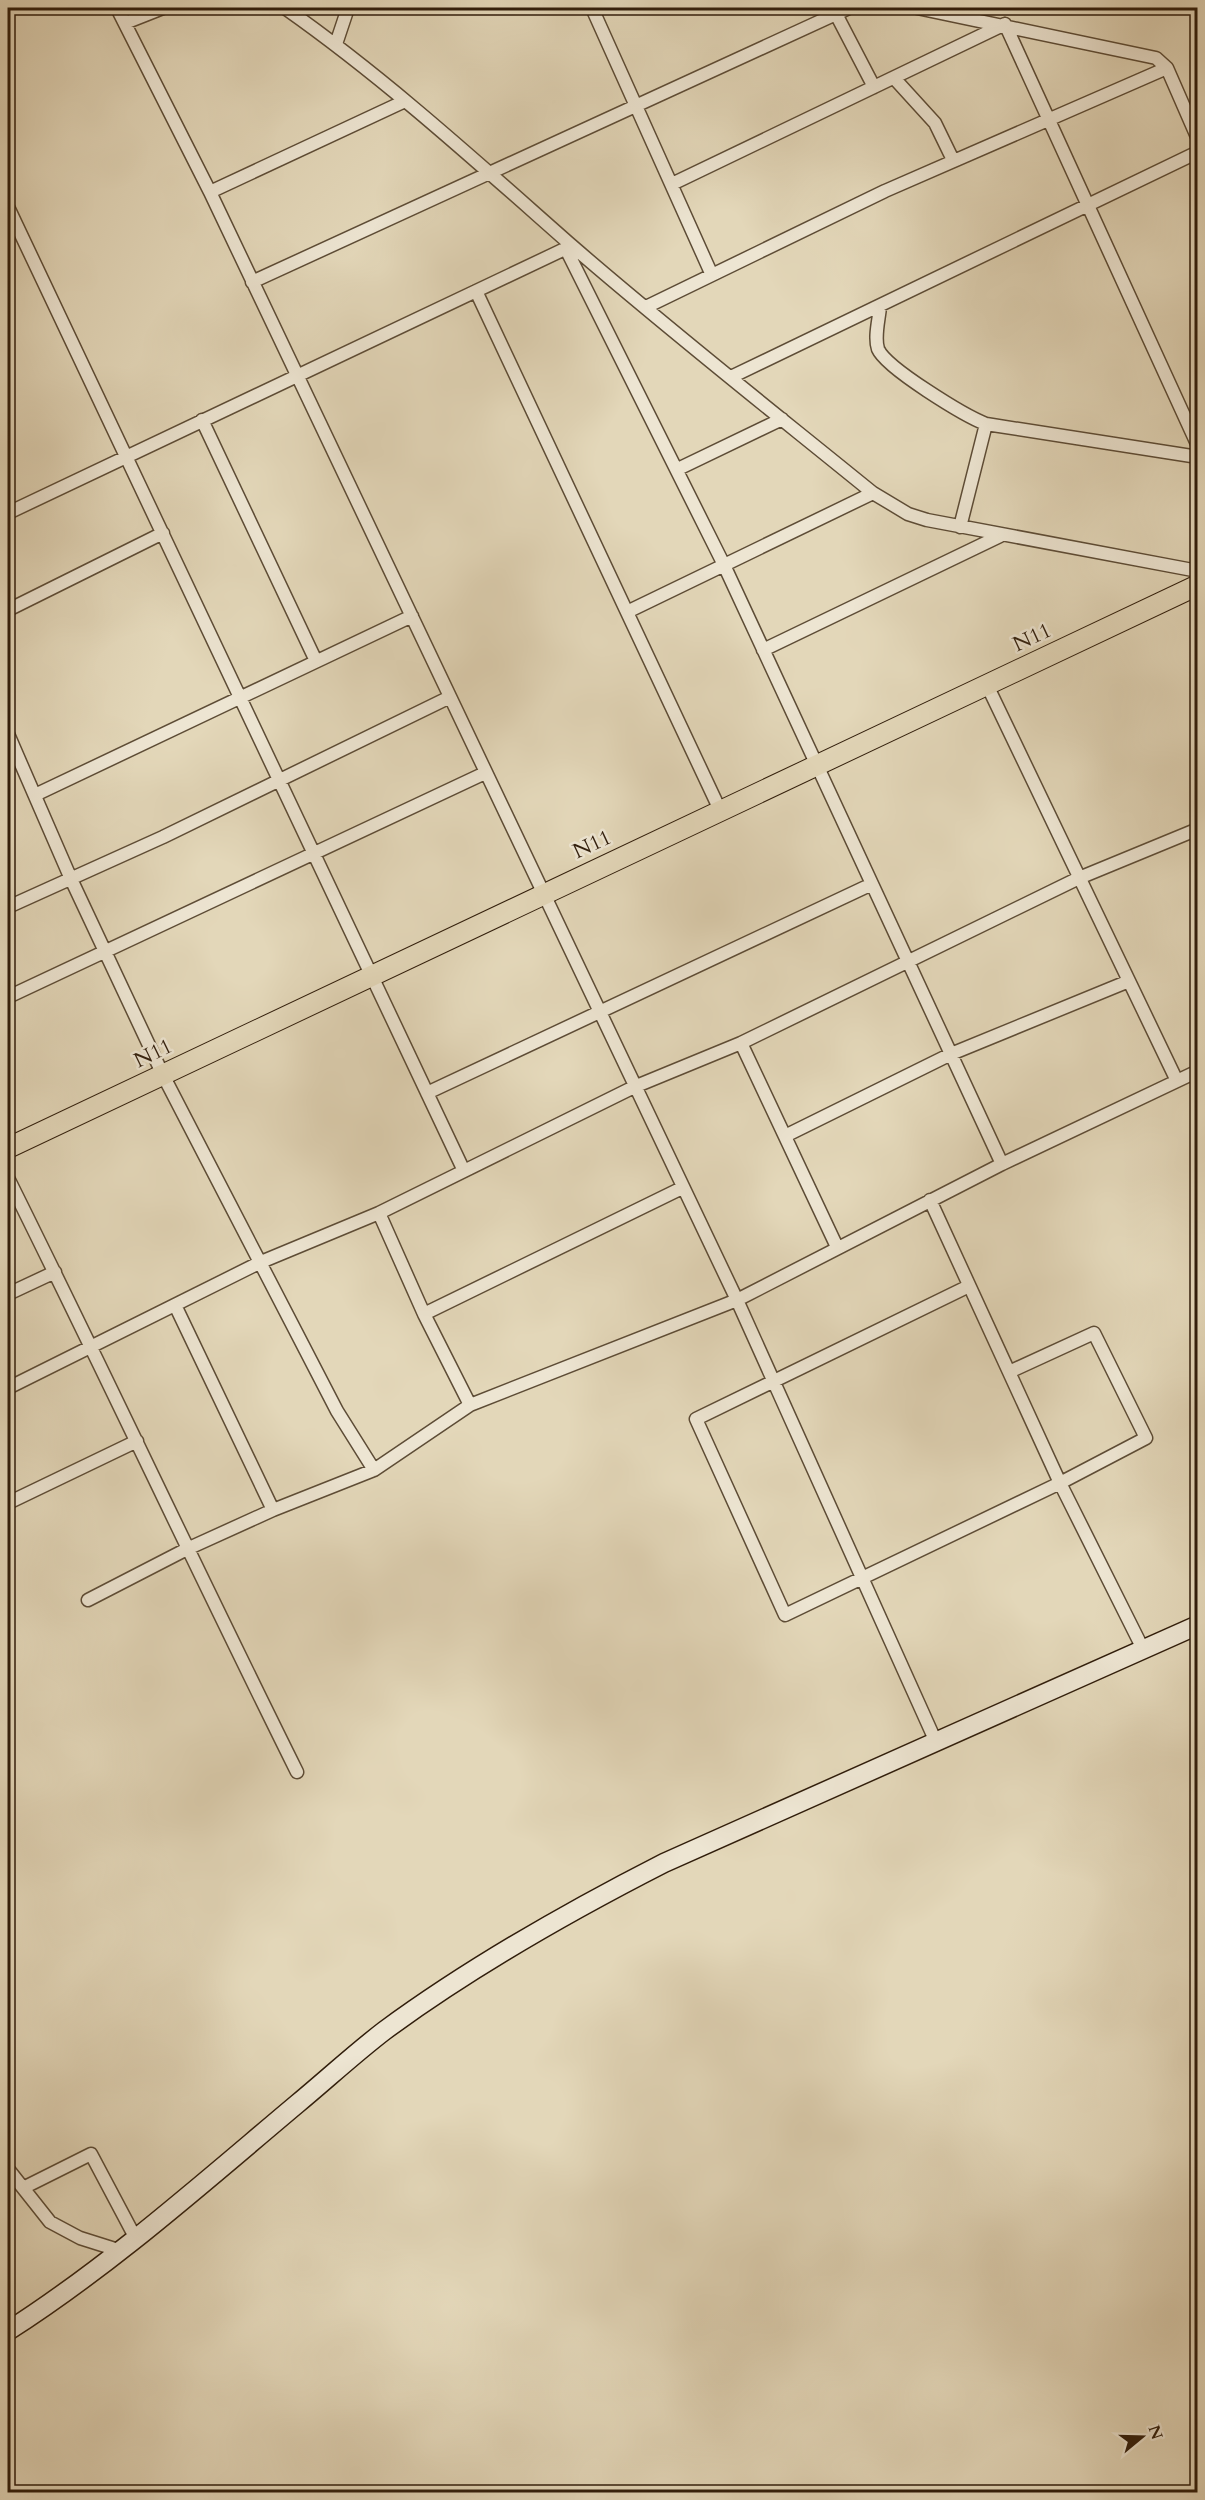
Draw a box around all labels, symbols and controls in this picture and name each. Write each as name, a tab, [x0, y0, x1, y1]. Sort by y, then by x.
street label: N11	[1008, 616, 1056, 659]
street label: N11	[568, 823, 616, 866]
street label: N11	[129, 1032, 177, 1075]
north arrow	[1112, 2407, 1172, 2467]
text: N	[1143, 2422, 1168, 2443]

